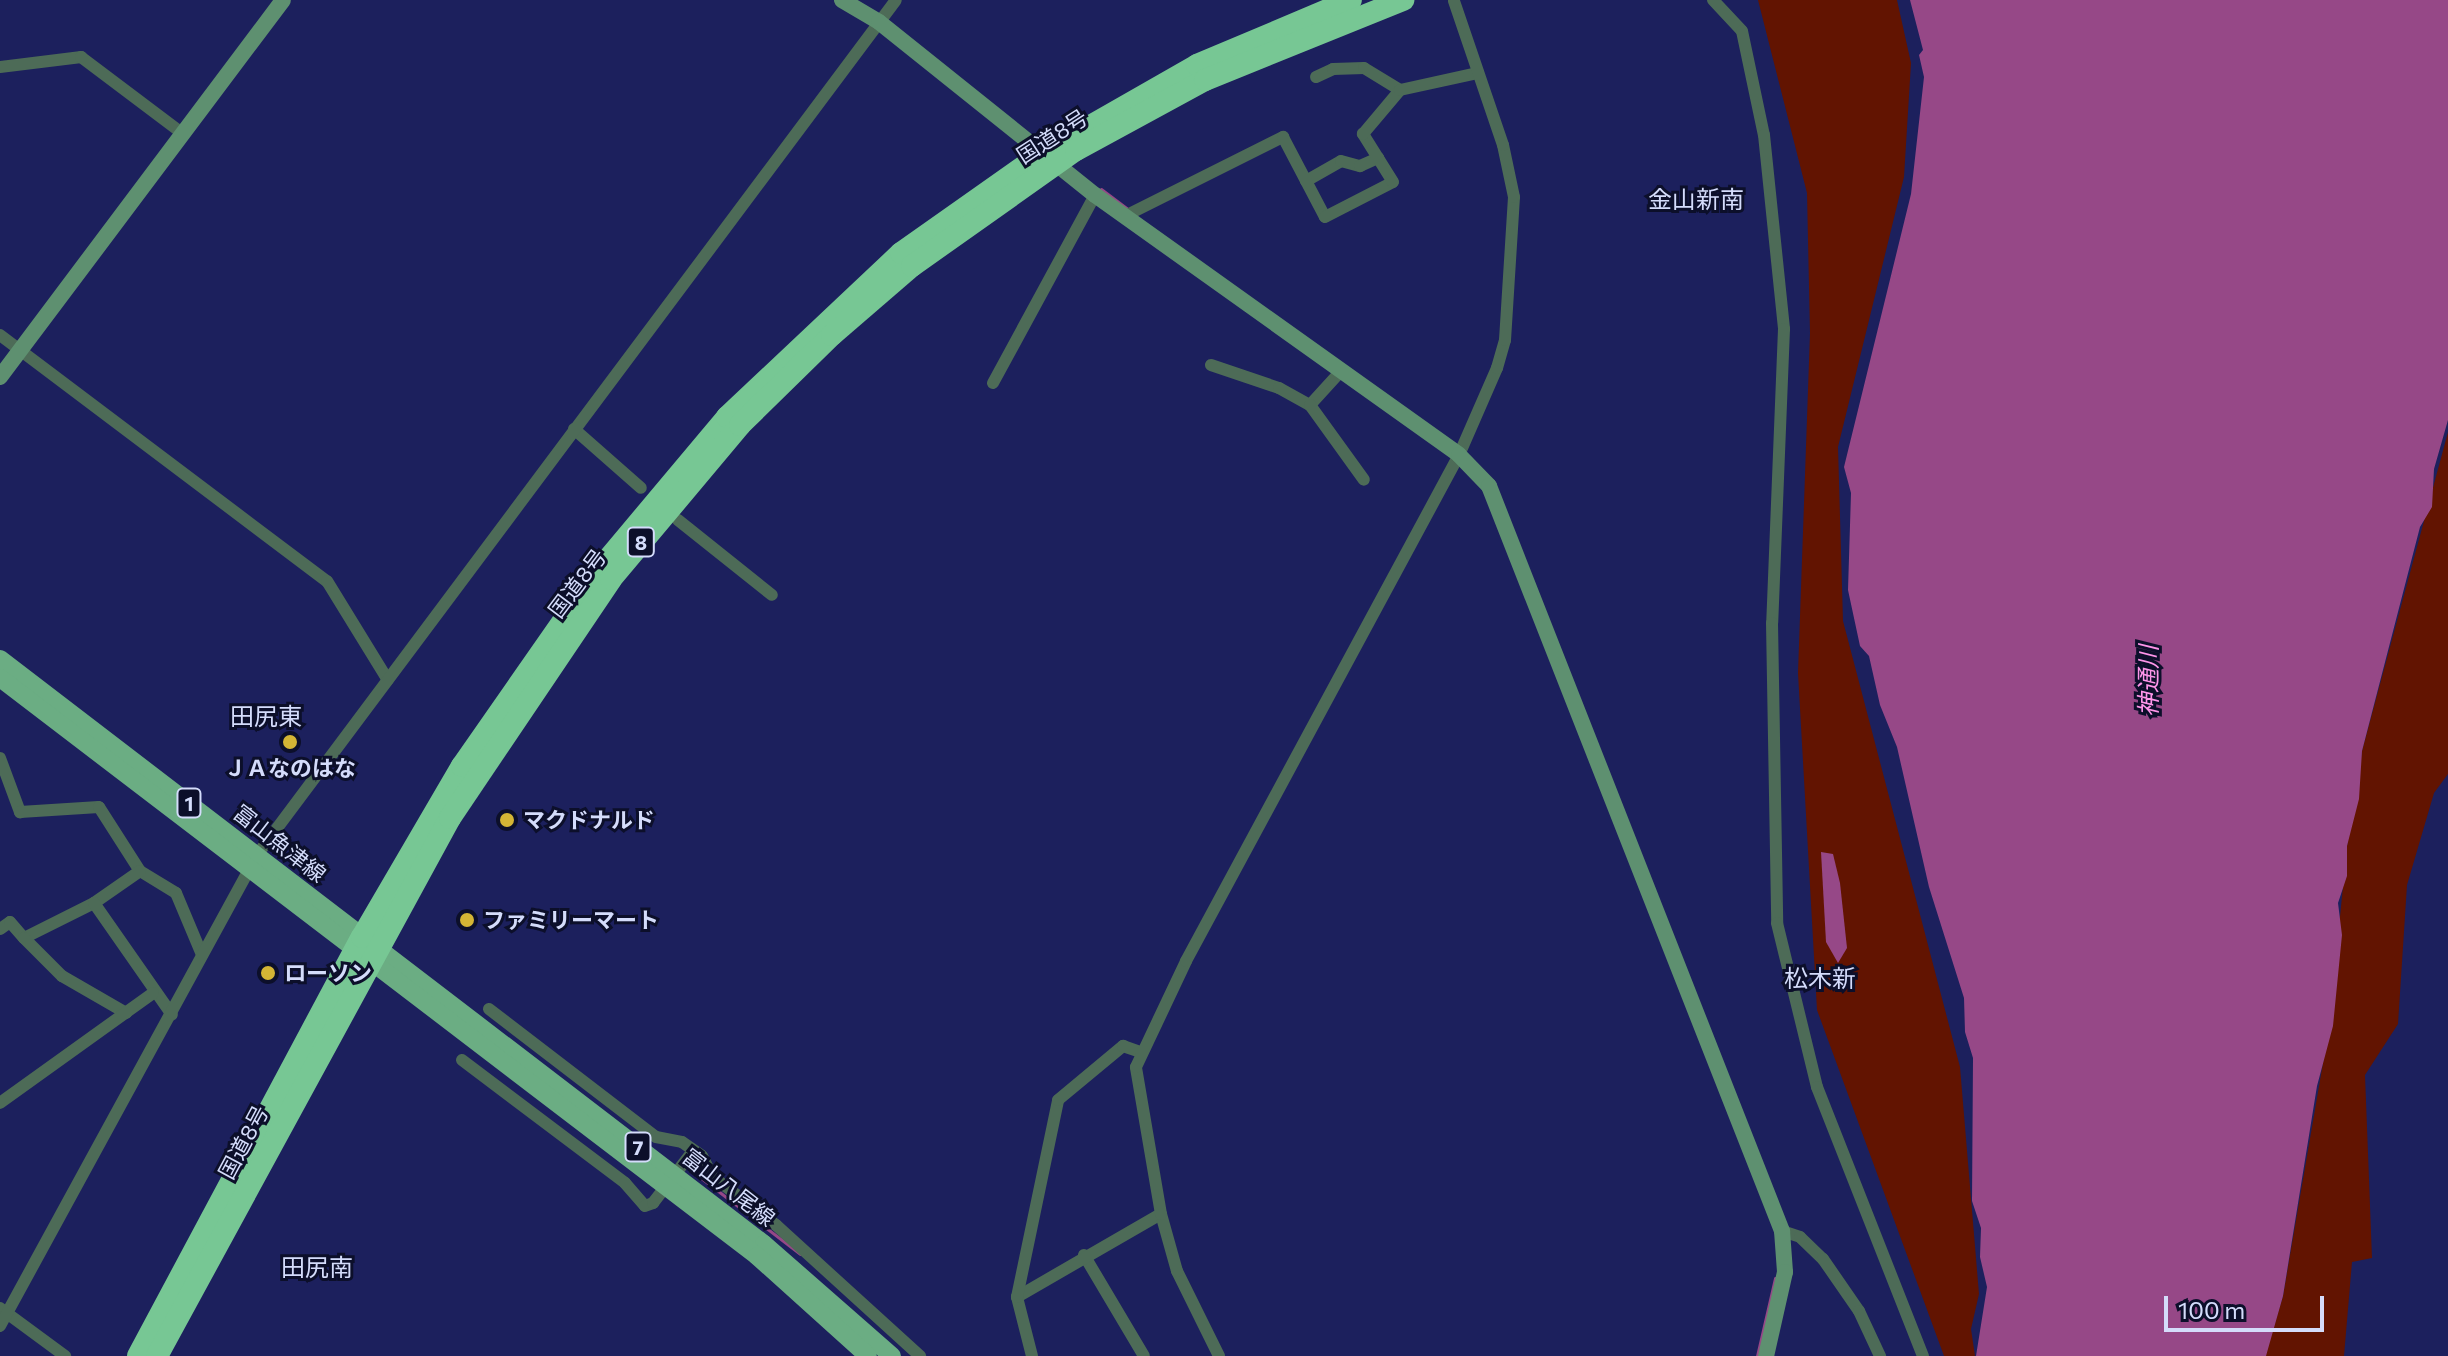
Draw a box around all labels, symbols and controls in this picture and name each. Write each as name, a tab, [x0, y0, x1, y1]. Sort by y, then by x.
street label: 国道8号	[1012, 103, 1092, 169]
district label: 金山新南	[1648, 185, 1744, 213]
road number: 8	[625, 526, 657, 558]
street label: 国道8号	[543, 543, 611, 623]
water label: 神通川	[2134, 645, 2162, 717]
district label: 田尻東	[230, 702, 302, 730]
marker: ＪＡなのはな	[281, 733, 299, 751]
place label: ＪＡなのはな	[224, 755, 356, 781]
road number: 1	[175, 787, 203, 819]
street label: 富山魚津線	[229, 799, 331, 887]
place label: マクドナルド	[523, 807, 655, 833]
marker: マクドナルド	[498, 811, 516, 829]
place label: ファミリーマート	[483, 907, 659, 933]
marker: ファミリーマート	[458, 911, 476, 929]
place label: ローソン	[284, 960, 372, 986]
marker: ローソン	[259, 964, 277, 982]
district label: 松木新	[1784, 964, 1856, 992]
street label: 国道8号	[213, 1101, 273, 1183]
road number: 7	[624, 1131, 652, 1163]
street label: 富山八尾線	[678, 1143, 780, 1231]
district label: 田尻南	[281, 1253, 353, 1281]
scale bar	[2168, 1280, 2328, 1330]
text: 100 m	[2178, 1295, 2245, 1324]

